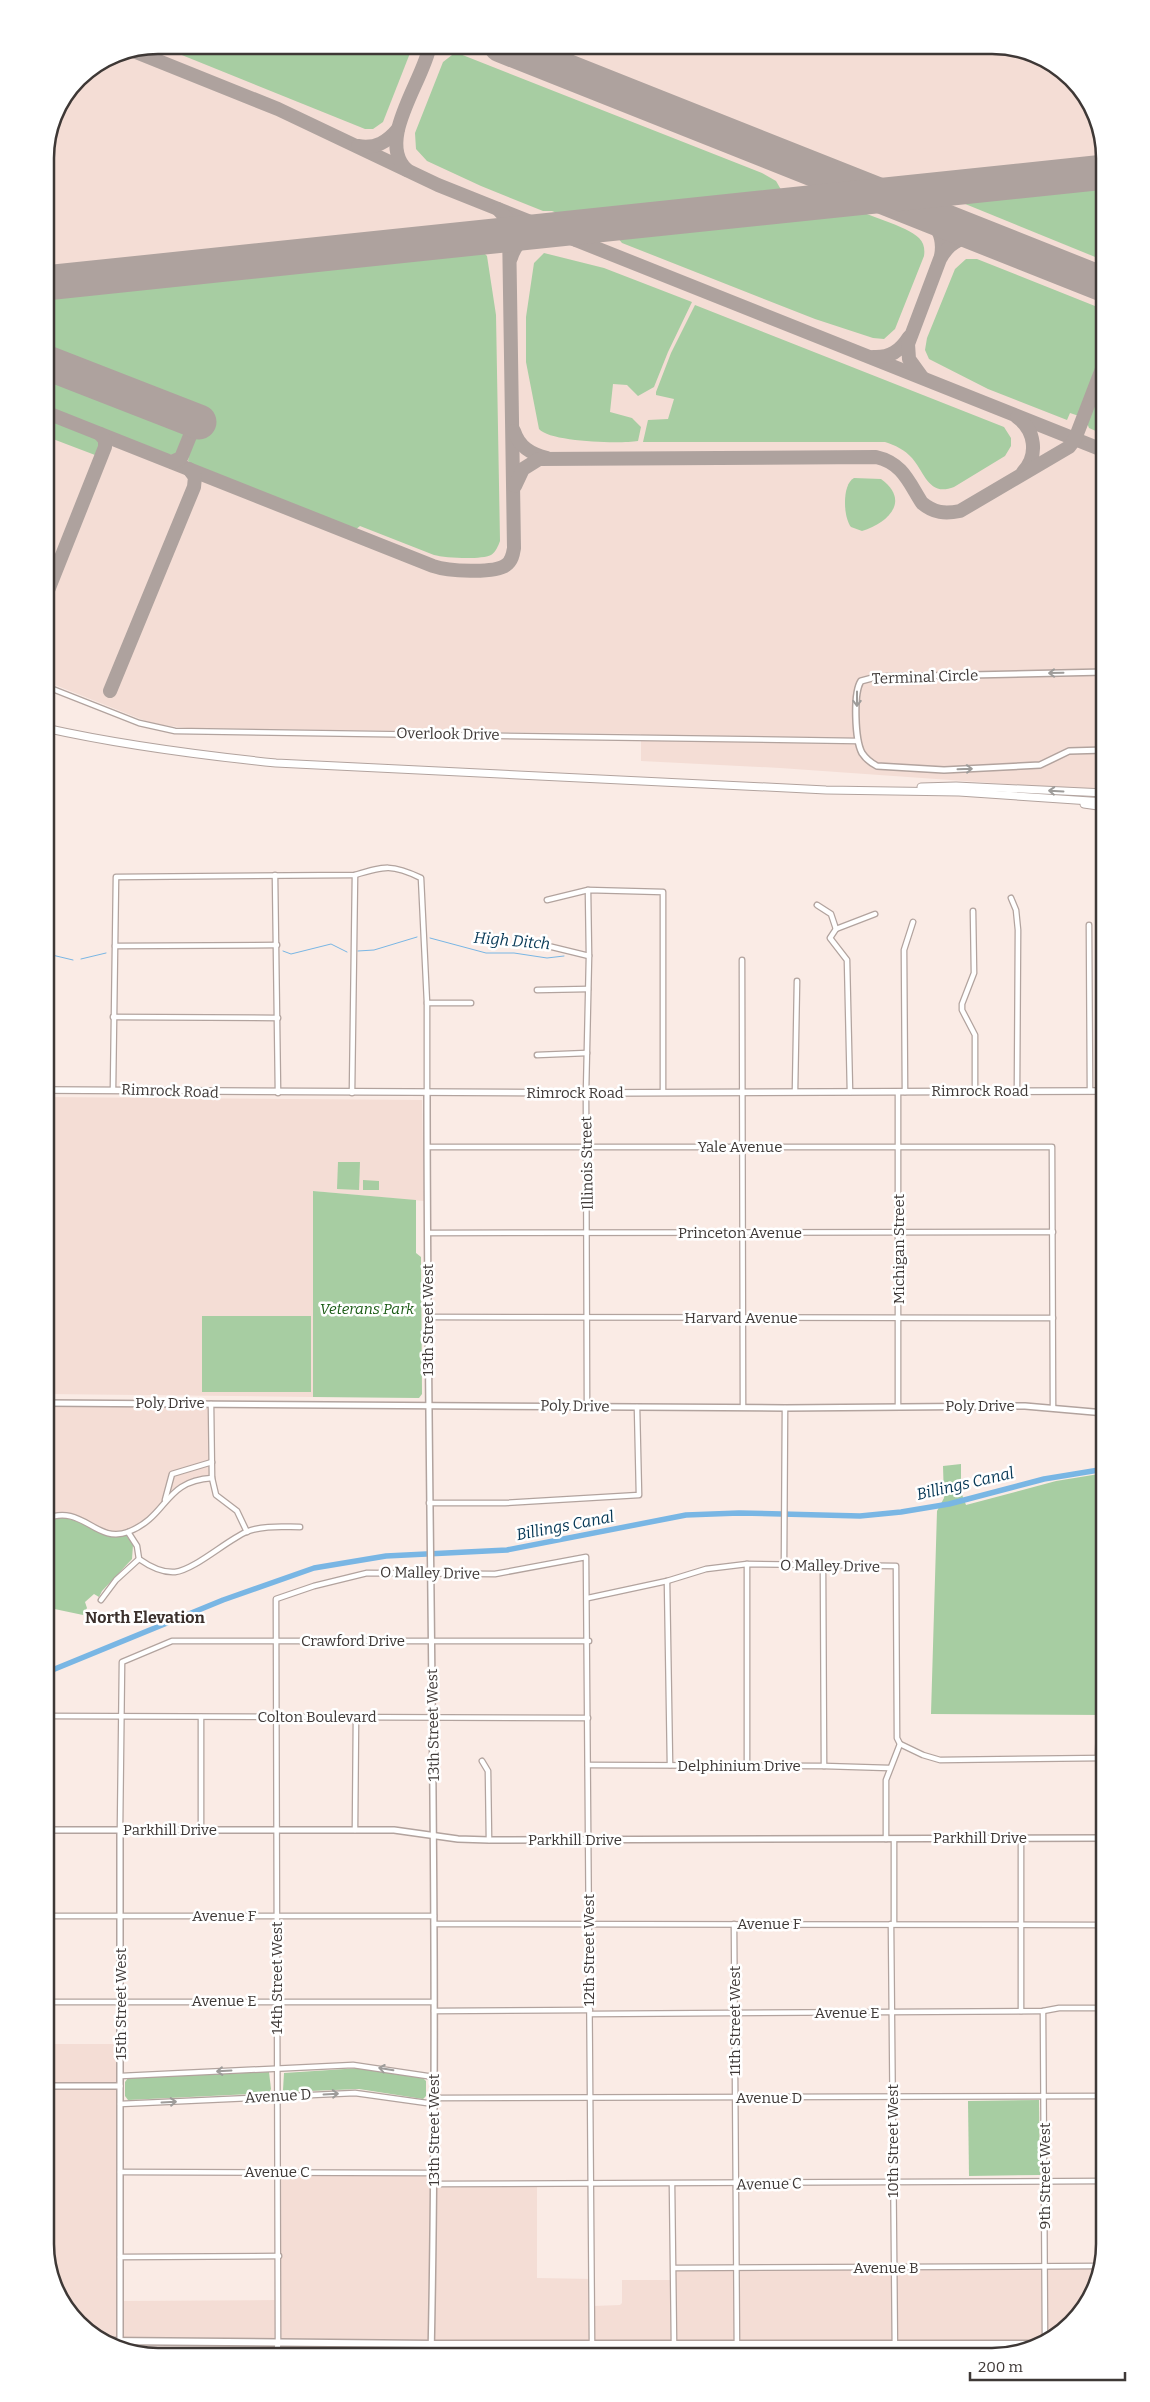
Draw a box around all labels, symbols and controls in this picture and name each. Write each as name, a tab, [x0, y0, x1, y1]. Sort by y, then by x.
street label: Terminal Circle	[872, 666, 978, 688]
one-way arrow	[1049, 668, 1065, 678]
one-way arrow	[852, 690, 862, 707]
street label: Overlook Drive	[396, 724, 500, 744]
one-way arrow	[956, 764, 972, 774]
one-way arrow	[1049, 786, 1065, 795]
water label: High Ditch	[473, 928, 551, 953]
street label: Rimrock Road	[121, 1080, 219, 1102]
street label: Rimrock Road	[931, 1082, 1029, 1100]
street label: Rimrock Road	[526, 1084, 624, 1102]
street label: Illinois Street	[577, 1116, 597, 1210]
street label: Yale Avenue	[698, 1138, 782, 1156]
street label: Michigan Street	[890, 1193, 908, 1304]
street label: Princeton Avenue	[678, 1224, 802, 1242]
street label: 13th Street West	[419, 1263, 437, 1376]
park label: Veterans Park	[320, 1300, 415, 1318]
street label: Harvard Avenue	[684, 1309, 798, 1327]
street label: Poly Drive	[135, 1394, 205, 1412]
street label: Poly Drive	[540, 1396, 610, 1416]
street label: Poly Drive	[945, 1397, 1015, 1415]
water label: Billings Canal	[915, 1463, 1016, 1504]
water label: Billings Canal	[515, 1507, 616, 1544]
street label: O Malley Drive	[780, 1556, 880, 1576]
street label: O Malley Drive	[380, 1563, 480, 1583]
district label: North Elevation	[85, 1608, 206, 1627]
street label: Crawford Drive	[301, 1632, 405, 1650]
street label: 13th Street West	[423, 1668, 443, 1781]
street label: Colton Boulevard	[257, 1708, 377, 1726]
street label: Delphinium Drive	[677, 1757, 801, 1775]
street label: Parkhill Drive	[123, 1821, 217, 1839]
street label: Parkhill Drive	[933, 1829, 1027, 1847]
street label: Parkhill Drive	[528, 1831, 622, 1849]
street label: 12th Street West	[580, 1893, 598, 2006]
street label: Avenue F	[192, 1907, 257, 1925]
street label: Avenue F	[737, 1915, 802, 1933]
street label: 14th Street West	[268, 1921, 286, 2034]
street label: 15th Street West	[112, 1947, 130, 2060]
street label: 11th Street West	[726, 1965, 744, 2076]
street label: Avenue E	[191, 1992, 257, 2010]
street label: Avenue E	[814, 2004, 880, 2022]
one-way arrow	[378, 2064, 394, 2074]
one-way arrow	[216, 2067, 232, 2076]
street label: 13th Street West	[425, 2073, 443, 2186]
street label: 10th Street West	[884, 2084, 902, 2198]
street label: Avenue D	[244, 2085, 312, 2107]
one-way arrow	[323, 2089, 339, 2098]
street label: Avenue D	[736, 2089, 802, 2107]
one-way arrow	[161, 2097, 177, 2106]
street label: 9th Street West	[1036, 2122, 1054, 2229]
street label: Avenue C	[244, 2163, 310, 2181]
street label: Avenue C	[736, 2174, 802, 2194]
street label: Avenue B	[853, 2259, 919, 2277]
scale bar	[970, 2350, 1125, 2382]
text: 200 m	[978, 2358, 1023, 2376]

